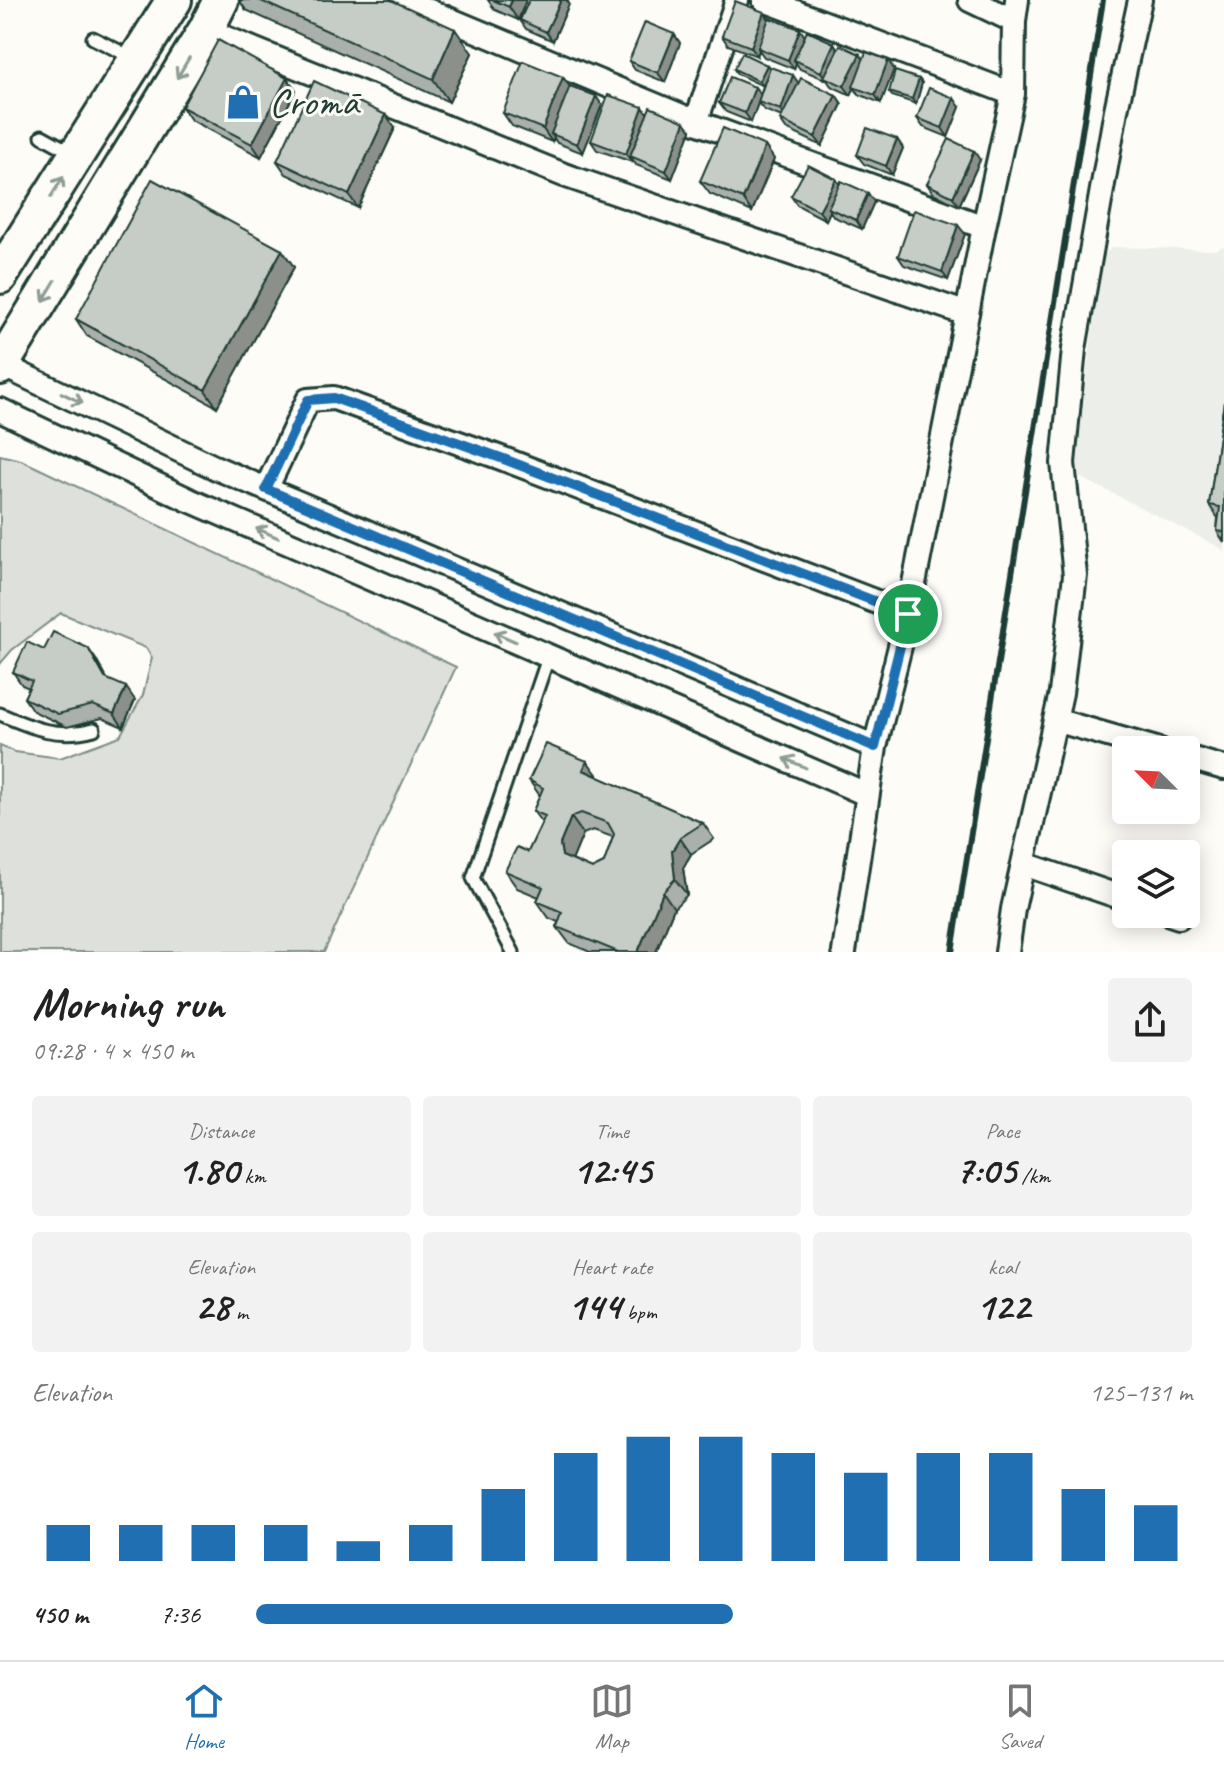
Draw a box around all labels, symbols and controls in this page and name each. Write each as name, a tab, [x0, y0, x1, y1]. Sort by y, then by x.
one-way arrow	[175, 56, 191, 79]
place label: Cromā	[269, 77, 362, 127]
shop icon: Cromā	[224, 83, 262, 121]
one-way arrow	[49, 176, 65, 199]
one-way arrow	[40, 279, 56, 302]
one-way arrow	[60, 391, 84, 406]
one-way arrow	[255, 525, 280, 540]
pin	[874, 580, 942, 648]
icon: arrive	[886, 592, 930, 636]
one-way arrow	[493, 628, 518, 643]
north arrow	[1112, 736, 1200, 824]
map controls	[1112, 736, 1200, 928]
one-way arrow	[783, 755, 807, 770]
button: layers	[1112, 840, 1200, 928]
text: Morning run	[32, 976, 224, 1031]
button: share	[1108, 978, 1192, 1062]
text: 09:28 · 4 × 450 m	[32, 1034, 193, 1067]
text: Distance	[189, 1117, 254, 1145]
text: Time	[595, 1117, 629, 1145]
text: Pace	[986, 1117, 1020, 1145]
text: 1.80	[177, 1145, 239, 1195]
text: 12:45	[572, 1145, 652, 1195]
text: 7:05	[955, 1145, 1016, 1195]
text: km	[239, 1162, 266, 1190]
text: /km	[1016, 1162, 1050, 1190]
text: Elevation	[187, 1253, 255, 1281]
text: Heart rate	[572, 1253, 652, 1281]
text: kcal	[988, 1253, 1017, 1281]
text: 28	[195, 1281, 231, 1331]
text: 144	[567, 1281, 621, 1331]
text: 122	[976, 1281, 1030, 1331]
text: m	[231, 1298, 248, 1326]
text: bpm	[621, 1298, 657, 1326]
text: Elevation	[32, 1376, 112, 1409]
text: 125–131 m	[1089, 1376, 1192, 1409]
text: 450 m	[32, 1598, 88, 1631]
text: 7:36	[160, 1598, 200, 1631]
tab: Home	[182, 1679, 226, 1755]
tab: Map	[590, 1679, 634, 1755]
tab: Saved	[998, 1679, 1042, 1755]

